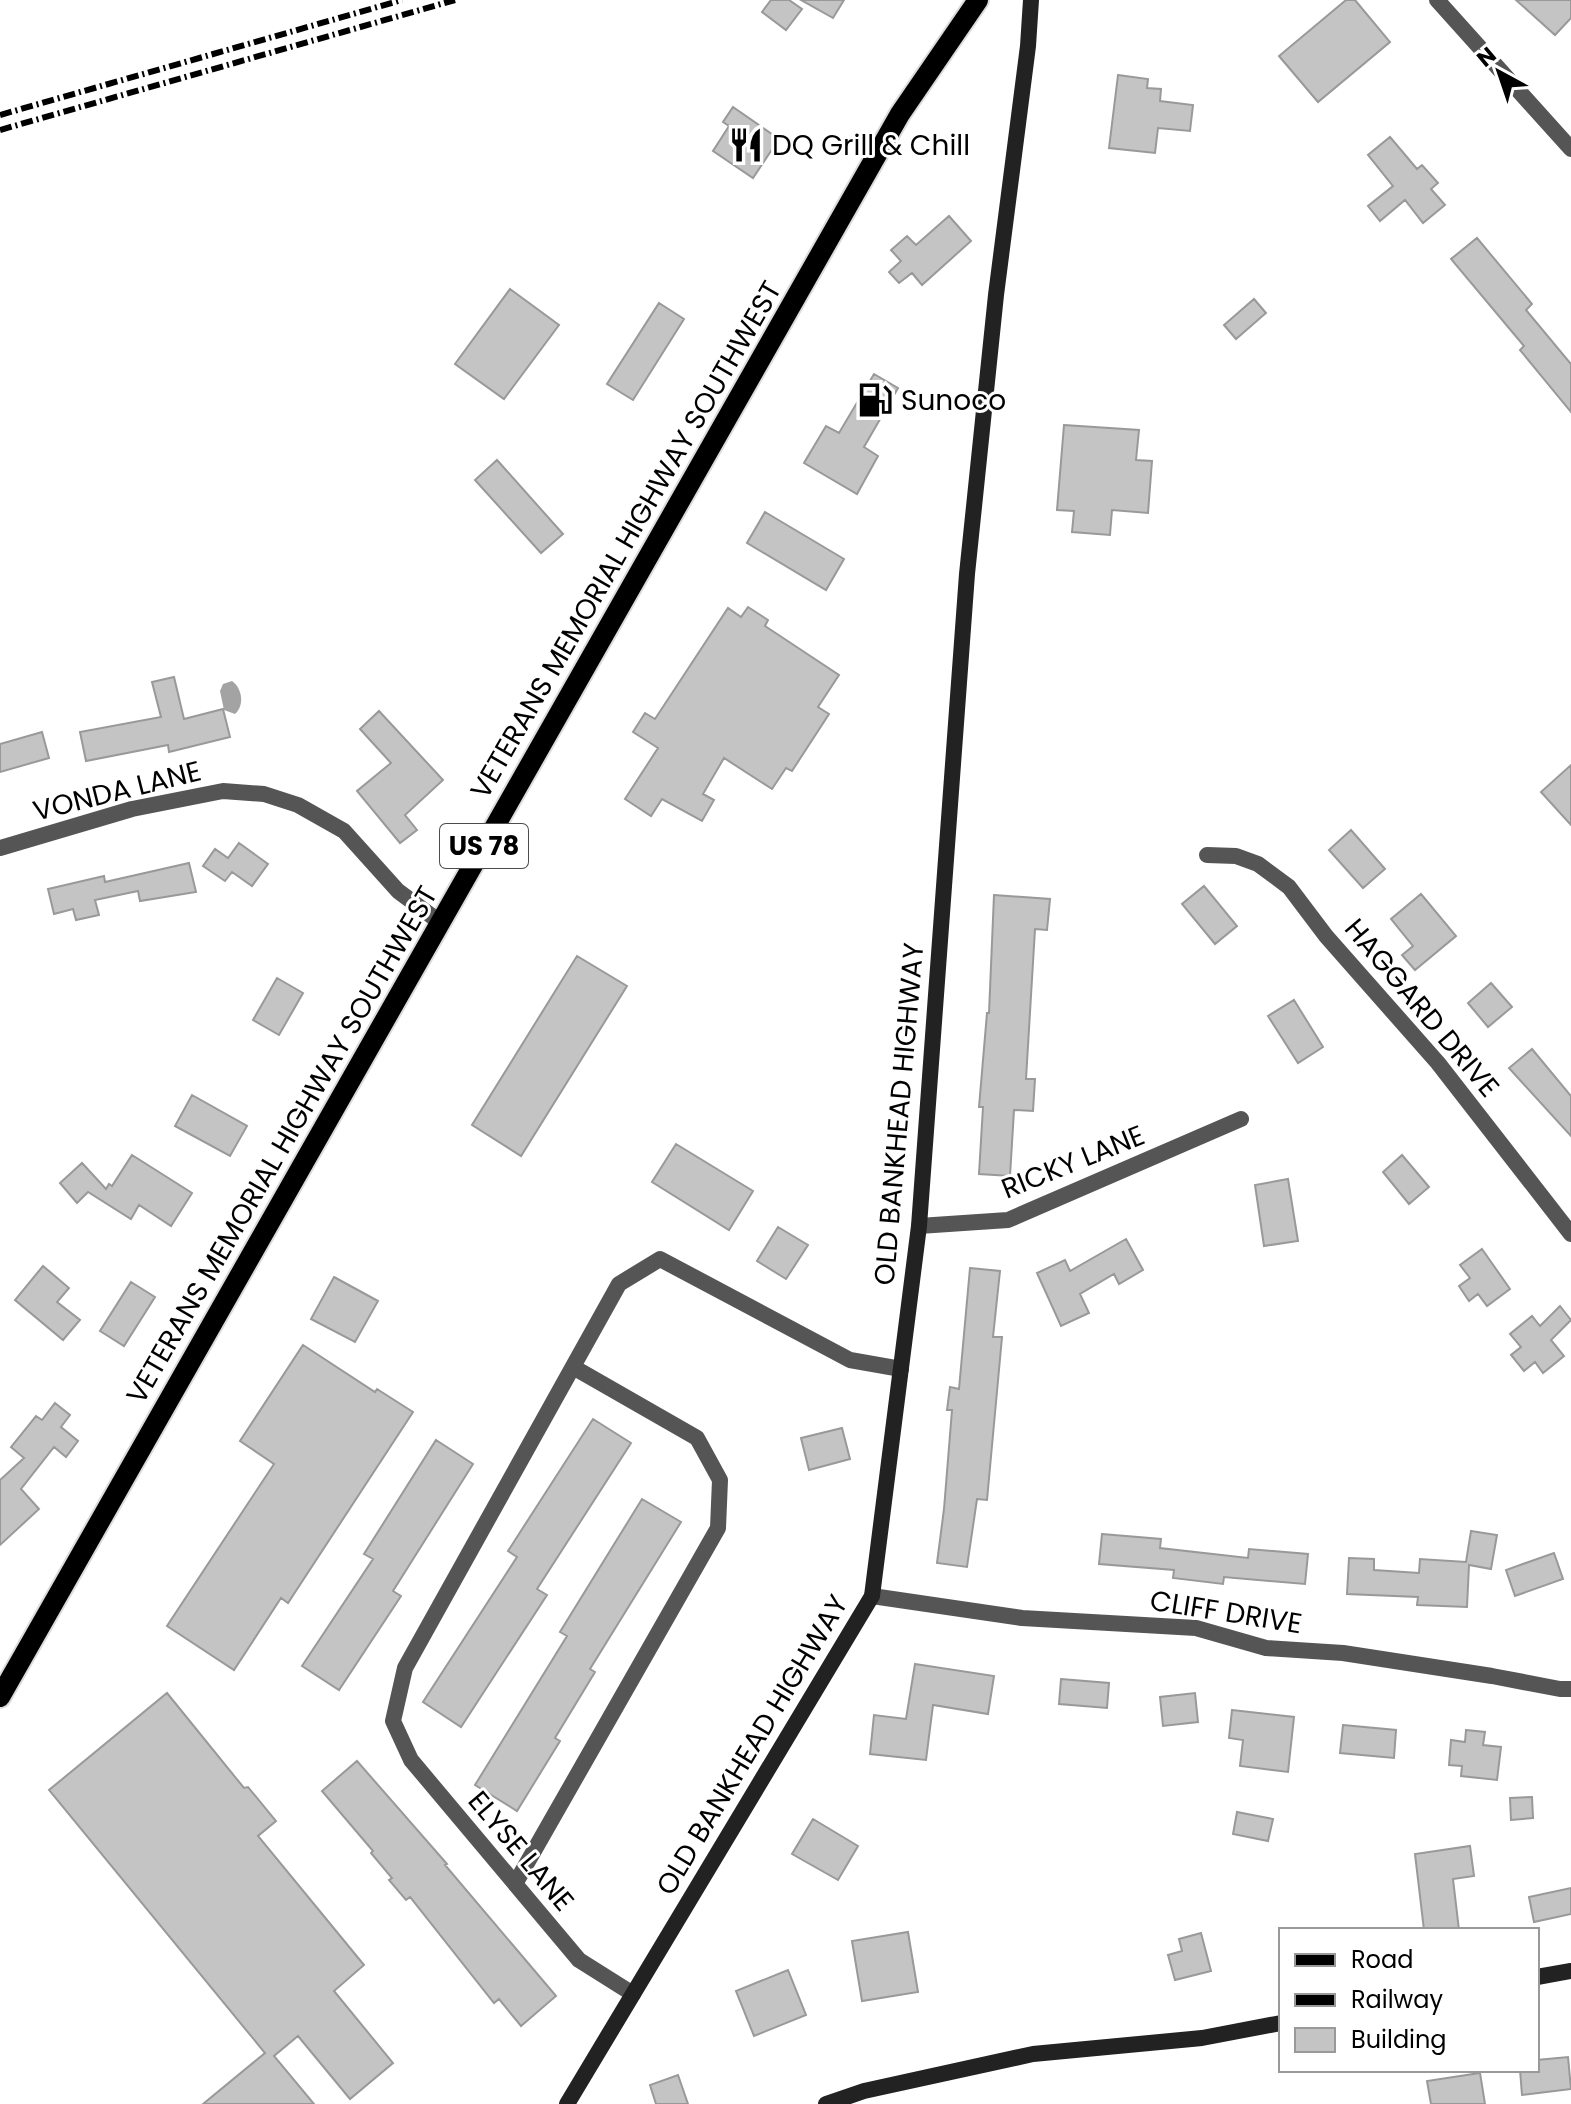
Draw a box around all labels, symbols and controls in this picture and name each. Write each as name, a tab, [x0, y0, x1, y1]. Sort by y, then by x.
north arrow	[1459, 32, 1539, 112]
text: N	[1470, 40, 1503, 74]
restaurant icon: DQ Grill & Chill	[727, 126, 765, 164]
place label: DQ Grill & Chill	[772, 126, 970, 165]
street label: VETERANS MEMORIAL HIGHWAY SOUTHWEST	[461, 274, 791, 806]
fuel station icon: Sunoco	[856, 381, 894, 419]
place label: Sunoco	[901, 381, 1006, 420]
street label: VONDA LANE	[29, 751, 205, 831]
road number: US 78	[440, 824, 528, 868]
street label: VETERANS MEMORIAL HIGHWAY SOUTHWEST	[117, 879, 447, 1411]
street label: HAGGARD DRIVE	[1336, 910, 1508, 1106]
street label: OLD BANKHEAD HIGHWAY	[865, 941, 933, 1287]
street label: RICKY LANE	[996, 1116, 1150, 1208]
street label: CLIFF DRIVE	[1147, 1581, 1305, 1643]
street label: OLD BANKHEAD HIGHWAY	[647, 1588, 857, 1902]
street label: ELYSE LANE	[459, 1783, 583, 1919]
legend	[1279, 1928, 1539, 2072]
text: Road	[1351, 1943, 1413, 1976]
text: Railway	[1351, 1983, 1444, 2016]
text: Building	[1351, 2023, 1447, 2056]

